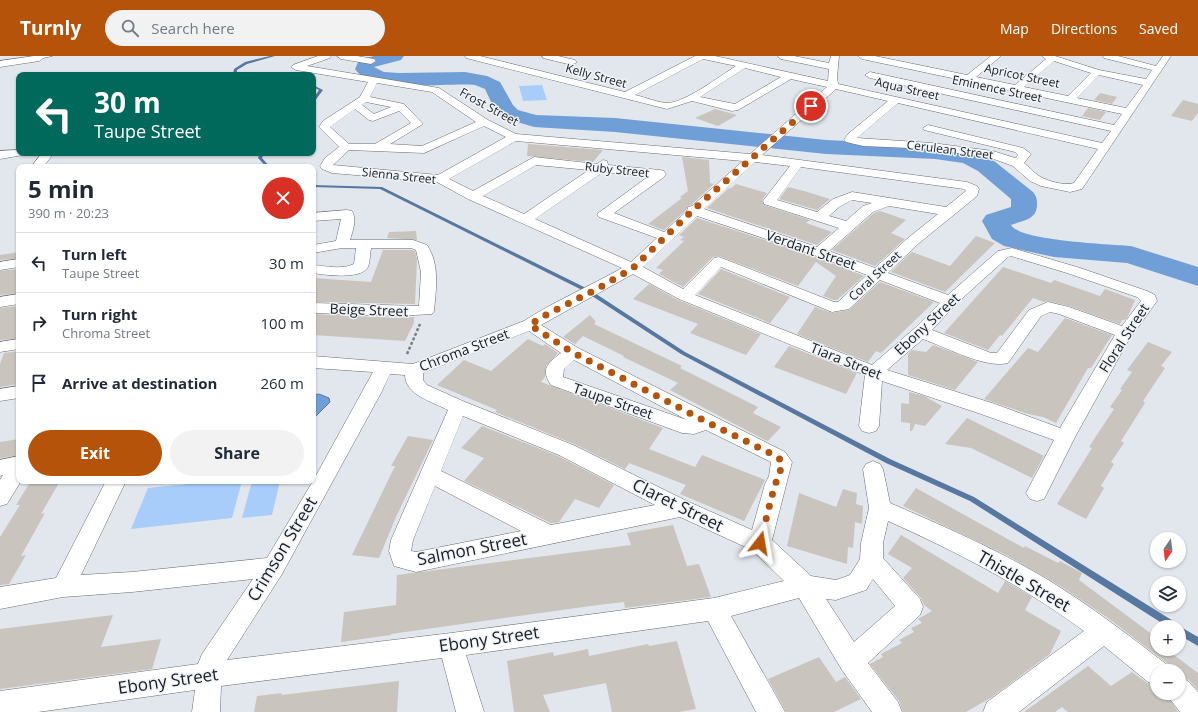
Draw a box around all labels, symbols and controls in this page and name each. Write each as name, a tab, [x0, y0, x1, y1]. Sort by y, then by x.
search box	[105, 10, 385, 46]
text: Turnly	[20, 15, 81, 41]
icon: search	[119, 17, 141, 39]
text: Search here	[151, 18, 235, 38]
text: Map	[1000, 19, 1029, 38]
text: Directions	[1051, 19, 1117, 38]
text: Saved	[1139, 19, 1178, 38]
street label: Kelly Street	[564, 59, 629, 92]
street label: Apricot Street	[983, 59, 1061, 92]
street label: Eminence Street	[951, 71, 1044, 106]
street label: Aqua Street	[873, 73, 941, 104]
text: 30 m	[94, 83, 161, 121]
street label: Frost Street	[457, 83, 522, 130]
icon: left	[28, 88, 80, 140]
pin	[794, 89, 828, 123]
icon: arrive	[800, 95, 822, 117]
text: Taupe Street	[94, 119, 201, 143]
street label: Cerulean Street	[906, 136, 994, 163]
street label: Ruby Street	[584, 158, 650, 181]
street label: Sienna Street	[361, 163, 437, 188]
text: 5 min	[28, 172, 95, 205]
button: close	[262, 177, 304, 219]
text: 390 m · 20:23	[28, 204, 109, 222]
street label: Verdant Street	[763, 225, 859, 274]
text: Turn left	[62, 244, 127, 264]
street label: Coral Street	[845, 247, 905, 304]
icon: left	[28, 252, 50, 274]
text: 30 m	[269, 253, 304, 273]
text: Taupe Street	[62, 264, 139, 282]
street label: Ebony Street	[890, 288, 964, 359]
street label: Beige Street	[329, 299, 409, 320]
street label: Floral Street	[1094, 299, 1153, 376]
text: Turn right	[62, 304, 137, 324]
icon: right	[28, 312, 50, 334]
text: 100 m	[260, 313, 304, 333]
text: Chroma Street	[62, 324, 150, 342]
street label: Chroma Street	[416, 324, 512, 375]
street label: Tiara Street	[808, 338, 885, 383]
icon: arrive	[28, 372, 50, 394]
text: Arrive at destination	[62, 373, 217, 393]
text: 260 m	[260, 373, 304, 393]
street label: Taupe Street	[571, 378, 656, 423]
button: Exit	[28, 430, 162, 476]
button: Share	[170, 430, 304, 476]
street label: Claret Street	[629, 473, 728, 537]
street label: Crimson Street	[241, 492, 322, 605]
position arrow	[739, 522, 781, 564]
street label: Salmon Street	[415, 527, 529, 570]
north arrow	[1150, 532, 1186, 568]
map controls	[1150, 532, 1186, 700]
street label: Thistle Street	[973, 545, 1075, 617]
button: layers	[1150, 576, 1186, 612]
street label: Ebony Street	[437, 620, 541, 657]
button: +	[1150, 620, 1186, 656]
street label: Ebony Street	[116, 662, 220, 699]
button: −	[1150, 664, 1186, 700]

